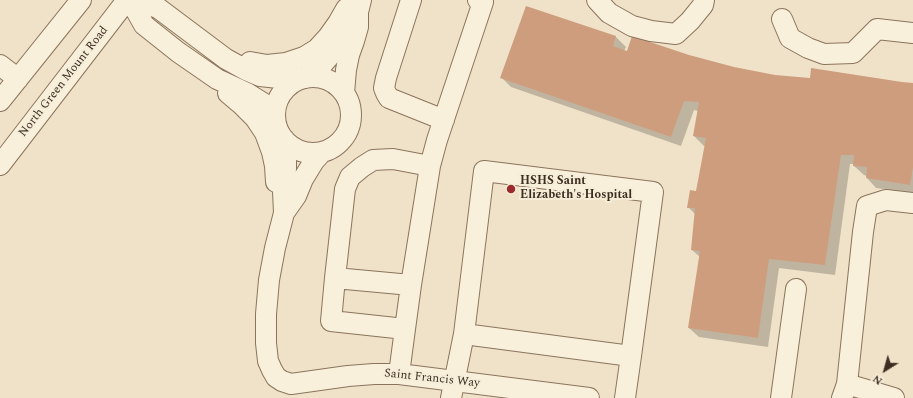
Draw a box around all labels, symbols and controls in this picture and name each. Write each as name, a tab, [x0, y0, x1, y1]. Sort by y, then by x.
street label: North Green Mount Road	[16, 24, 112, 140]
place label: HSHS Saint Elizabeth's Hospital	[520, 175, 632, 203]
marker: HSHS Saint Elizabeth's Hospital	[505, 183, 517, 195]
north arrow	[865, 350, 905, 390]
street label: Saint Francis Way	[384, 367, 480, 391]
text: N	[869, 370, 886, 389]

